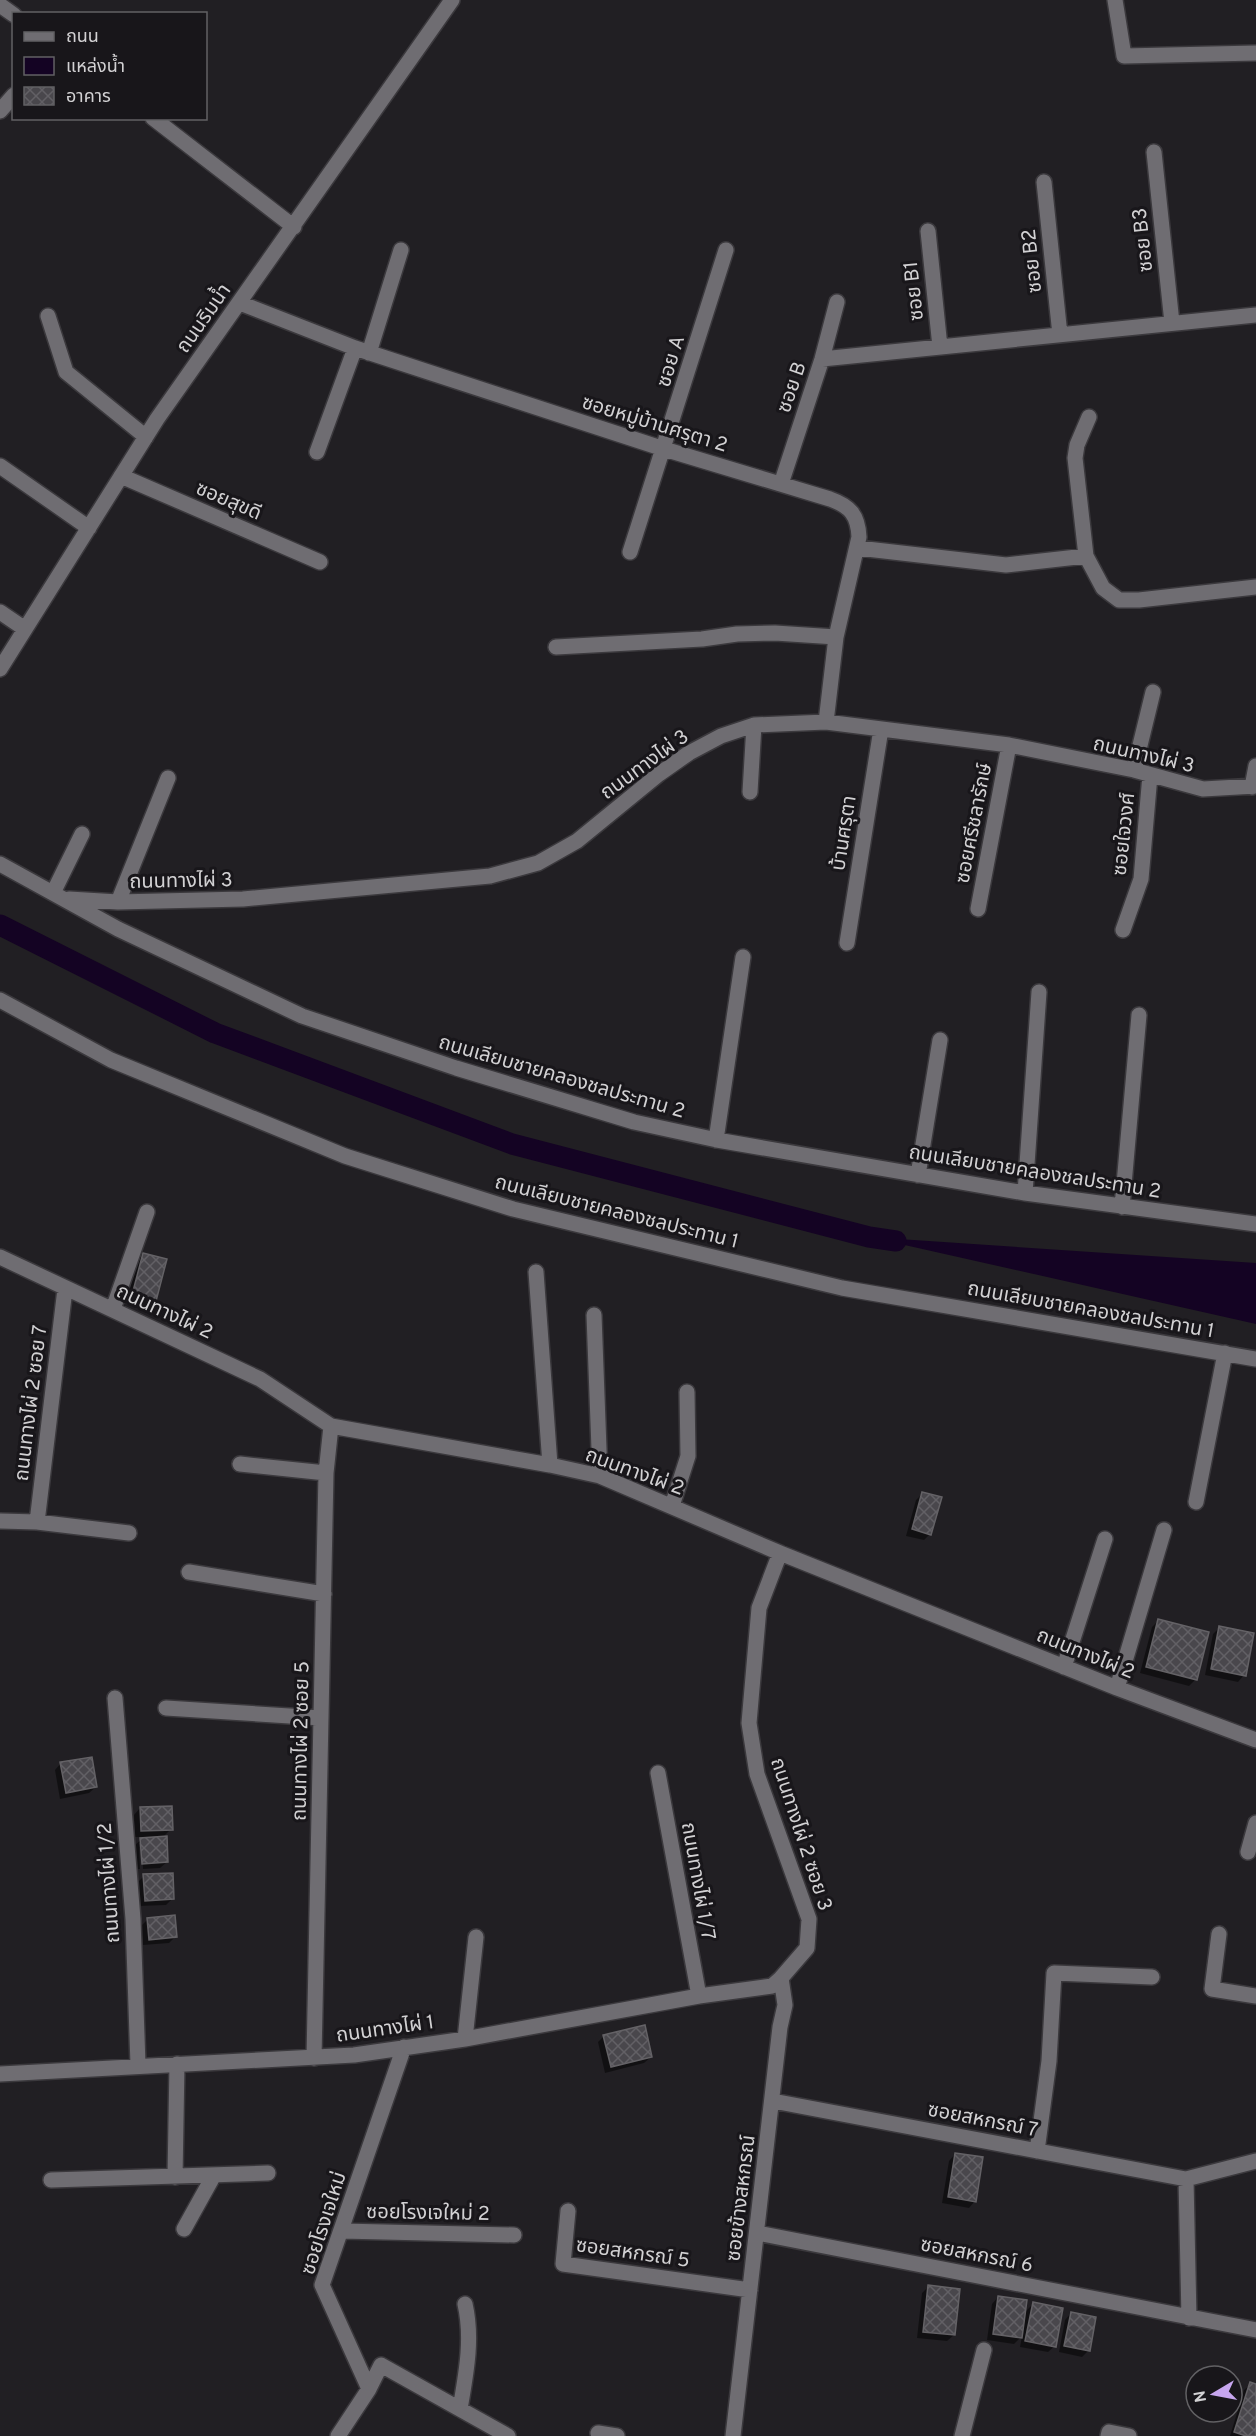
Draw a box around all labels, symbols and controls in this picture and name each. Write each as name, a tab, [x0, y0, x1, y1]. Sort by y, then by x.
legend	[12, 12, 207, 120]
text: ถนน	[66, 26, 99, 49]
text: แหล่งน้ำ	[66, 53, 125, 79]
text: อาคาร	[66, 86, 111, 109]
street label: ซอย B3	[1128, 206, 1160, 273]
street label: ซอย B2	[1017, 228, 1049, 294]
street label: ซอย B1	[899, 260, 931, 322]
street label: ถนนริมน้ำ	[169, 278, 238, 359]
street label: ซอย A	[652, 333, 692, 391]
street label: ซอย B	[772, 359, 814, 417]
street label: ซอยหมู่บ้านศรุตา 2	[578, 390, 730, 459]
street label: ซอยสุขดี	[191, 476, 265, 527]
street label: ถนนทางไผ่ 3	[596, 725, 695, 807]
street label: ถนนทางไผ่ 3	[1090, 732, 1197, 780]
street label: ซอยศรีชลารักษ์	[951, 761, 999, 886]
street label: ซอยใจวงศ์	[1108, 791, 1142, 877]
street label: บ้านศรุตา	[826, 794, 864, 873]
street label: ถนนทางไผ่ 3	[129, 868, 233, 896]
street label: ถนนเลียบชายคลองชลประทาน 2	[435, 1030, 688, 1126]
street label: ถนนเลียบชายคลองชลประทาน 2	[907, 1140, 1163, 1206]
street label: ถนนเลียบชายคลองชลประทาน 1	[492, 1170, 741, 1256]
street label: ถนนเลียบชายคลองชลประทาน 1	[965, 1276, 1216, 1346]
street label: ถนนทางไผ่ 2	[112, 1279, 217, 1346]
street label: ถนนทางไผ่ 2 ซอย 7	[10, 1324, 54, 1483]
street label: ถนนทางไผ่ 2	[581, 1443, 687, 1503]
street label: ถนนทางไผ่ 2	[1032, 1623, 1138, 1686]
street label: ถนนทางไผ่ 2 ซอย 5	[288, 1661, 316, 1821]
street label: ถนนทางไผ่ 2 ซอย 3	[763, 1755, 837, 1914]
street label: ถนนทางไผ่ 1/7	[674, 1820, 720, 1942]
street label: ถนนทางไผ่ 1/2	[93, 1822, 127, 1944]
street label: ถนนทางไผ่ 1	[335, 2010, 436, 2050]
street label: ซอยสหกรณ์ 7	[925, 2098, 1040, 2144]
street label: ซอยข้างสหกรณ์	[721, 2133, 763, 2263]
street label: ซอยโรงเจใหม่	[296, 2169, 354, 2278]
street label: ซอยโรงเจใหม่ 2	[366, 2200, 490, 2228]
street label: ซอยสหกรณ์ 6	[918, 2232, 1035, 2280]
street label: ซอยสหกรณ์ 5	[574, 2233, 691, 2275]
north arrow	[1184, 2364, 1244, 2424]
text: N	[1190, 2389, 1212, 2404]

